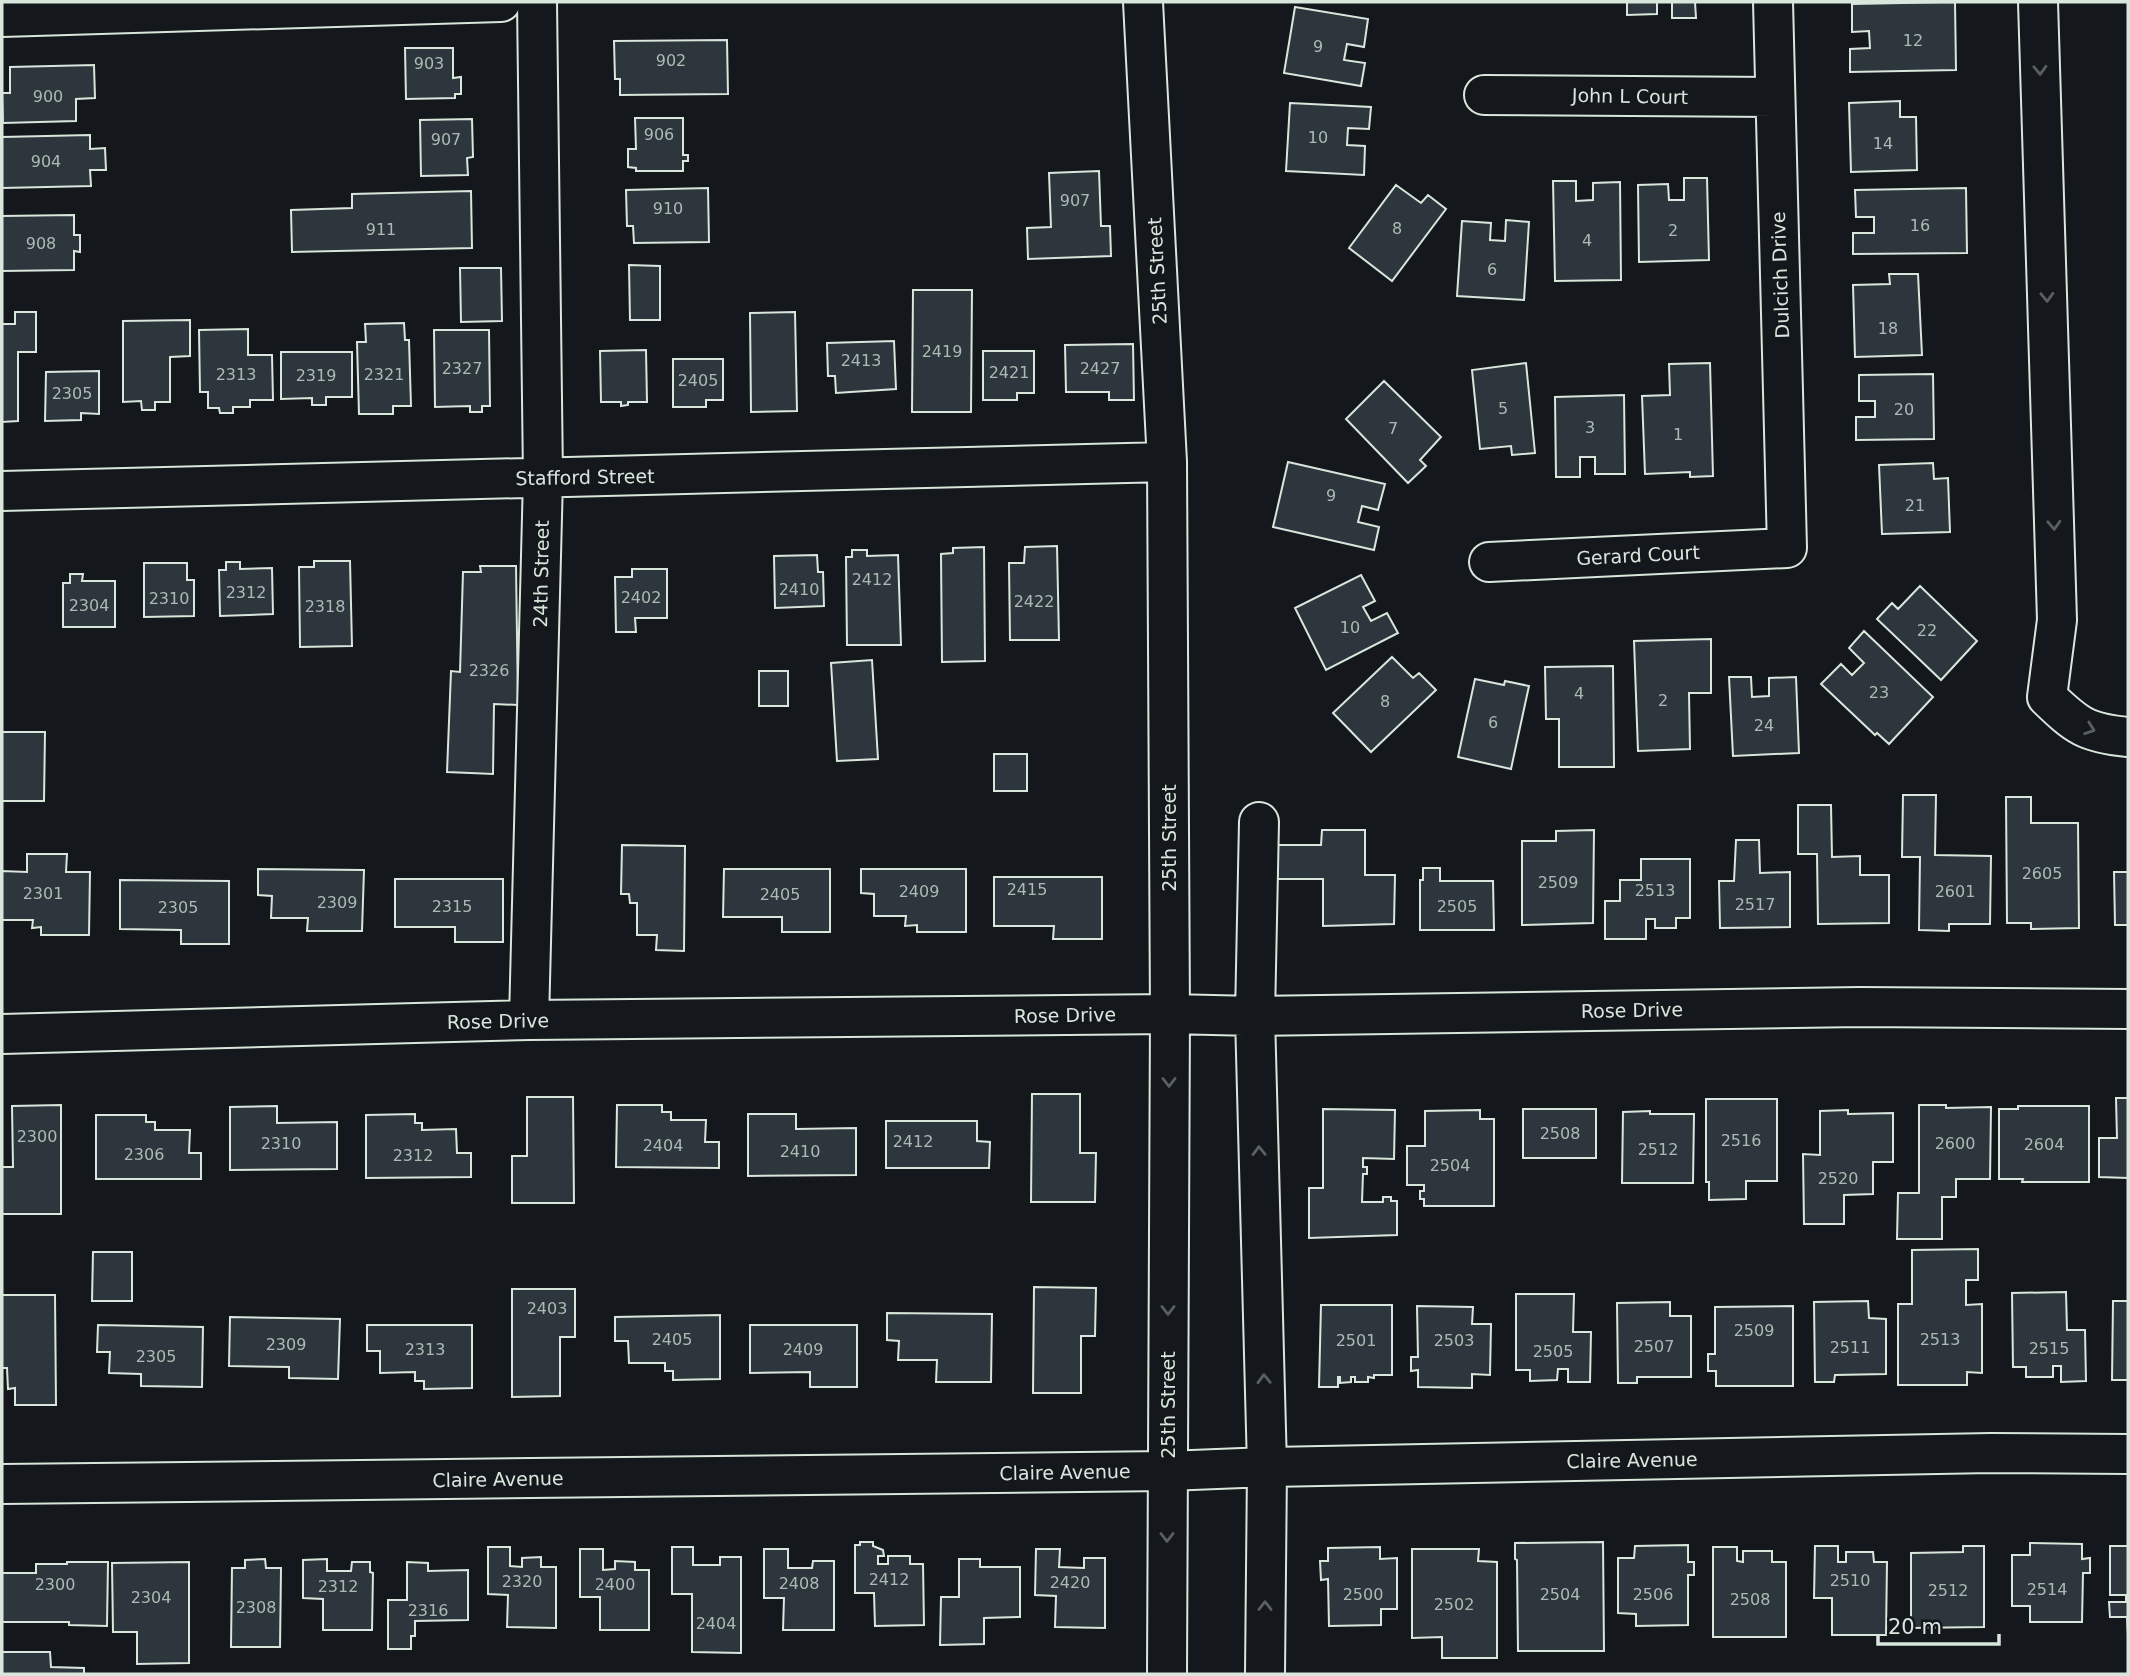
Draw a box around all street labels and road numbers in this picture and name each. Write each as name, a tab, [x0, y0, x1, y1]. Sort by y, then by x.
street label: John L Court	[1571, 84, 1688, 108]
street label: Dulcich Drive	[1767, 211, 1793, 339]
street label: 25th Street	[1143, 217, 1171, 325]
street label: Stafford Street	[515, 465, 655, 489]
street label: 24th Street	[529, 520, 553, 628]
street label: Gerard Court	[1576, 541, 1700, 569]
street label: 25th Street	[1158, 784, 1180, 892]
street label: Rose Drive	[1581, 998, 1683, 1022]
street label: Rose Drive	[1014, 1003, 1116, 1027]
street label: Rose Drive	[447, 1009, 549, 1033]
street label: 25th Street	[1157, 1351, 1179, 1459]
street label: Claire Avenue	[1566, 1448, 1698, 1472]
street label: Claire Avenue	[999, 1460, 1131, 1484]
street label: Claire Avenue	[432, 1467, 564, 1491]

